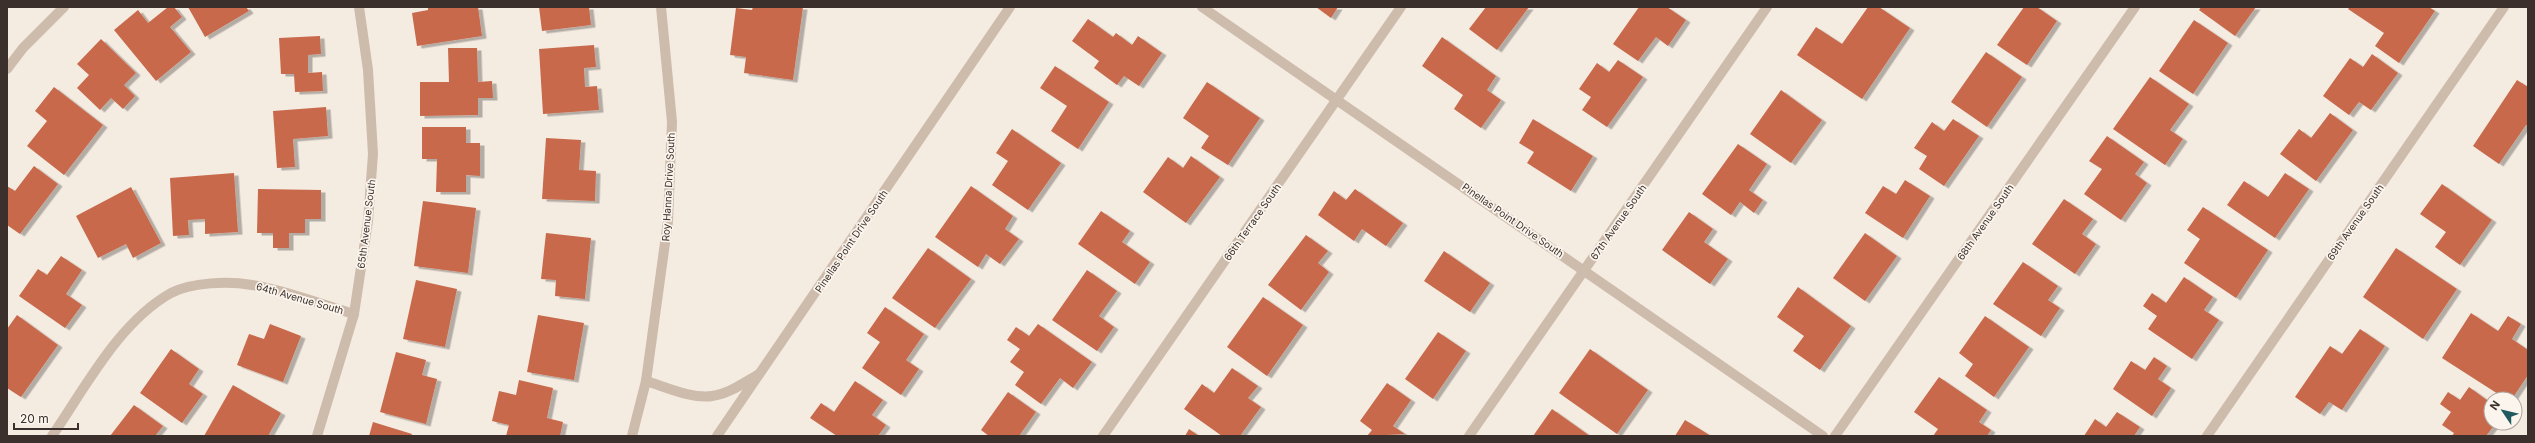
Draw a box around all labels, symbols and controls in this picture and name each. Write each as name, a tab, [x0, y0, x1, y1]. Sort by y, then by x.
street label: Roy Hanna Drive South	[659, 132, 677, 242]
street label: 65th Avenue South	[355, 179, 377, 269]
street label: Pinellas Point Drive South	[1460, 180, 1566, 260]
street label: 66th Terrace South	[1221, 181, 1283, 263]
street label: 67th Avenue South	[1587, 182, 1649, 262]
street label: 68th Avenue South	[1954, 182, 2016, 262]
street label: 69th Avenue South	[2324, 182, 2386, 262]
street label: Pinellas Point Drive South	[812, 187, 890, 295]
street label: 64th Avenue South	[255, 280, 345, 316]
north arrow	[2483, 391, 2523, 431]
text: N	[2487, 398, 2503, 413]
scale bar	[14, 405, 78, 431]
text: 20 m	[20, 411, 49, 426]

